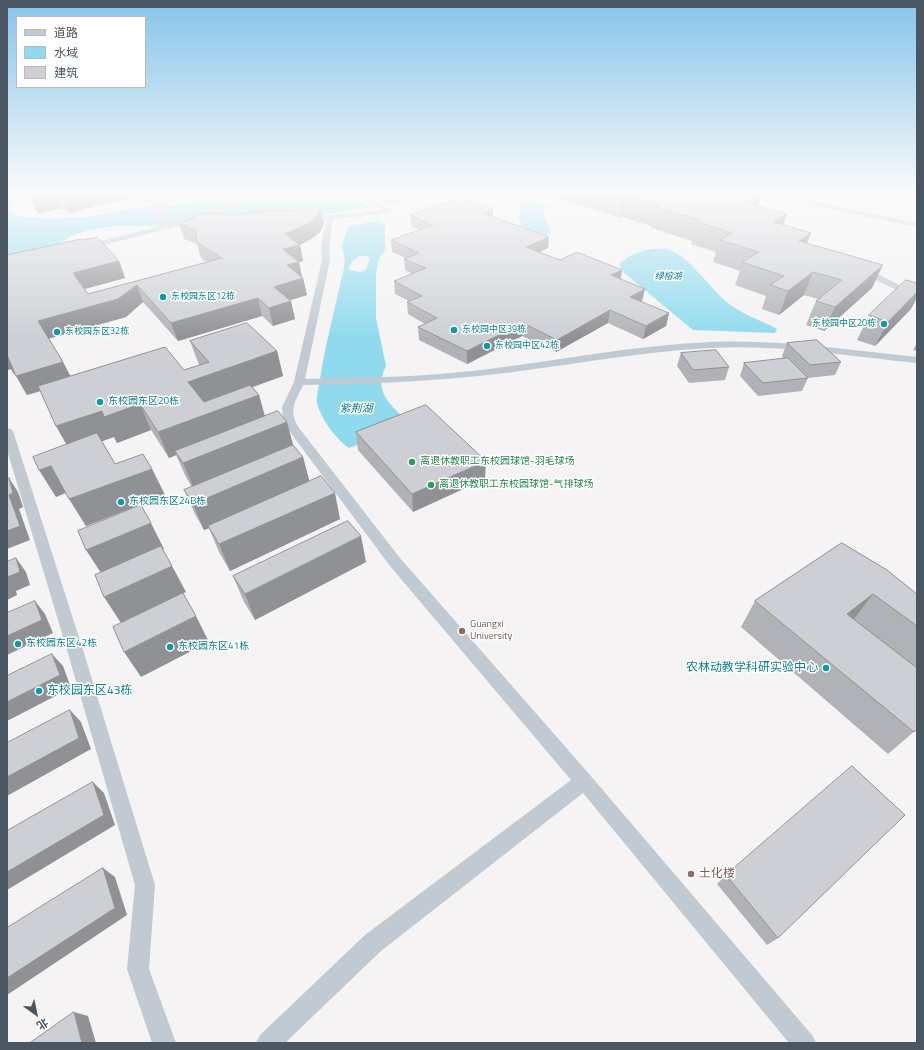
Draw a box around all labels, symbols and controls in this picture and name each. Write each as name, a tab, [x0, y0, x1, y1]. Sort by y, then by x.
legend	[16, 16, 146, 88]
text: 道路	[54, 23, 78, 42]
text: 水域	[54, 43, 78, 62]
text: 建筑	[54, 63, 78, 82]
water label: 绿榕湖	[655, 272, 681, 282]
marker: 东校园东区12栋	[158, 292, 168, 302]
place label: 东校园东区12栋	[171, 292, 235, 302]
place label: 东校园中区20栋	[812, 319, 876, 329]
marker: 东校园中区20栋	[879, 319, 889, 329]
marker: 东校园中区39栋	[449, 325, 459, 335]
place label: 东校园中区39栋	[462, 325, 526, 335]
marker: 东校园东区32栋	[52, 327, 62, 337]
place label: 东校园东区32栋	[65, 327, 129, 337]
marker: 东校园中区42栋	[482, 341, 492, 351]
place label: 东校园中区42栋	[495, 341, 559, 351]
place label: 东校园东区20栋	[108, 396, 179, 408]
marker: 东校园东区20栋	[95, 397, 105, 407]
water label: 紫荆湖	[340, 402, 372, 416]
place label: 离退休教职工东校园球馆-羽毛球场	[420, 456, 574, 468]
marker: 离退休教职工东校园球馆-羽毛球场	[407, 457, 417, 467]
place label: 离退休教职工东校园球馆-气排球场	[439, 479, 593, 491]
marker: 离退休教职工东校园球馆-气排球场	[426, 480, 436, 490]
place label: 东校园东区24B栋	[129, 496, 206, 508]
marker: 东校园东区24B栋	[116, 497, 126, 507]
place label: Guangxi University	[470, 619, 512, 642]
marker: Guangxi University	[457, 626, 467, 636]
place label: 东校园东区42栋	[26, 638, 97, 650]
marker: 东校园东区42栋	[13, 639, 23, 649]
place label: 东校园东区41栋	[178, 641, 249, 653]
marker: 东校园东区41栋	[165, 642, 175, 652]
place label: 农林动教学科研实验中心	[686, 661, 818, 675]
marker: 农林动教学科研实验中心	[821, 663, 831, 673]
place label: 东校园东区43栋	[47, 684, 132, 698]
marker: 东校园东区43栋	[34, 686, 44, 696]
place label: 土化楼	[699, 867, 735, 881]
marker: 土化楼	[686, 869, 696, 879]
north arrow	[16, 994, 56, 1034]
text: 北	[34, 1014, 52, 1034]

